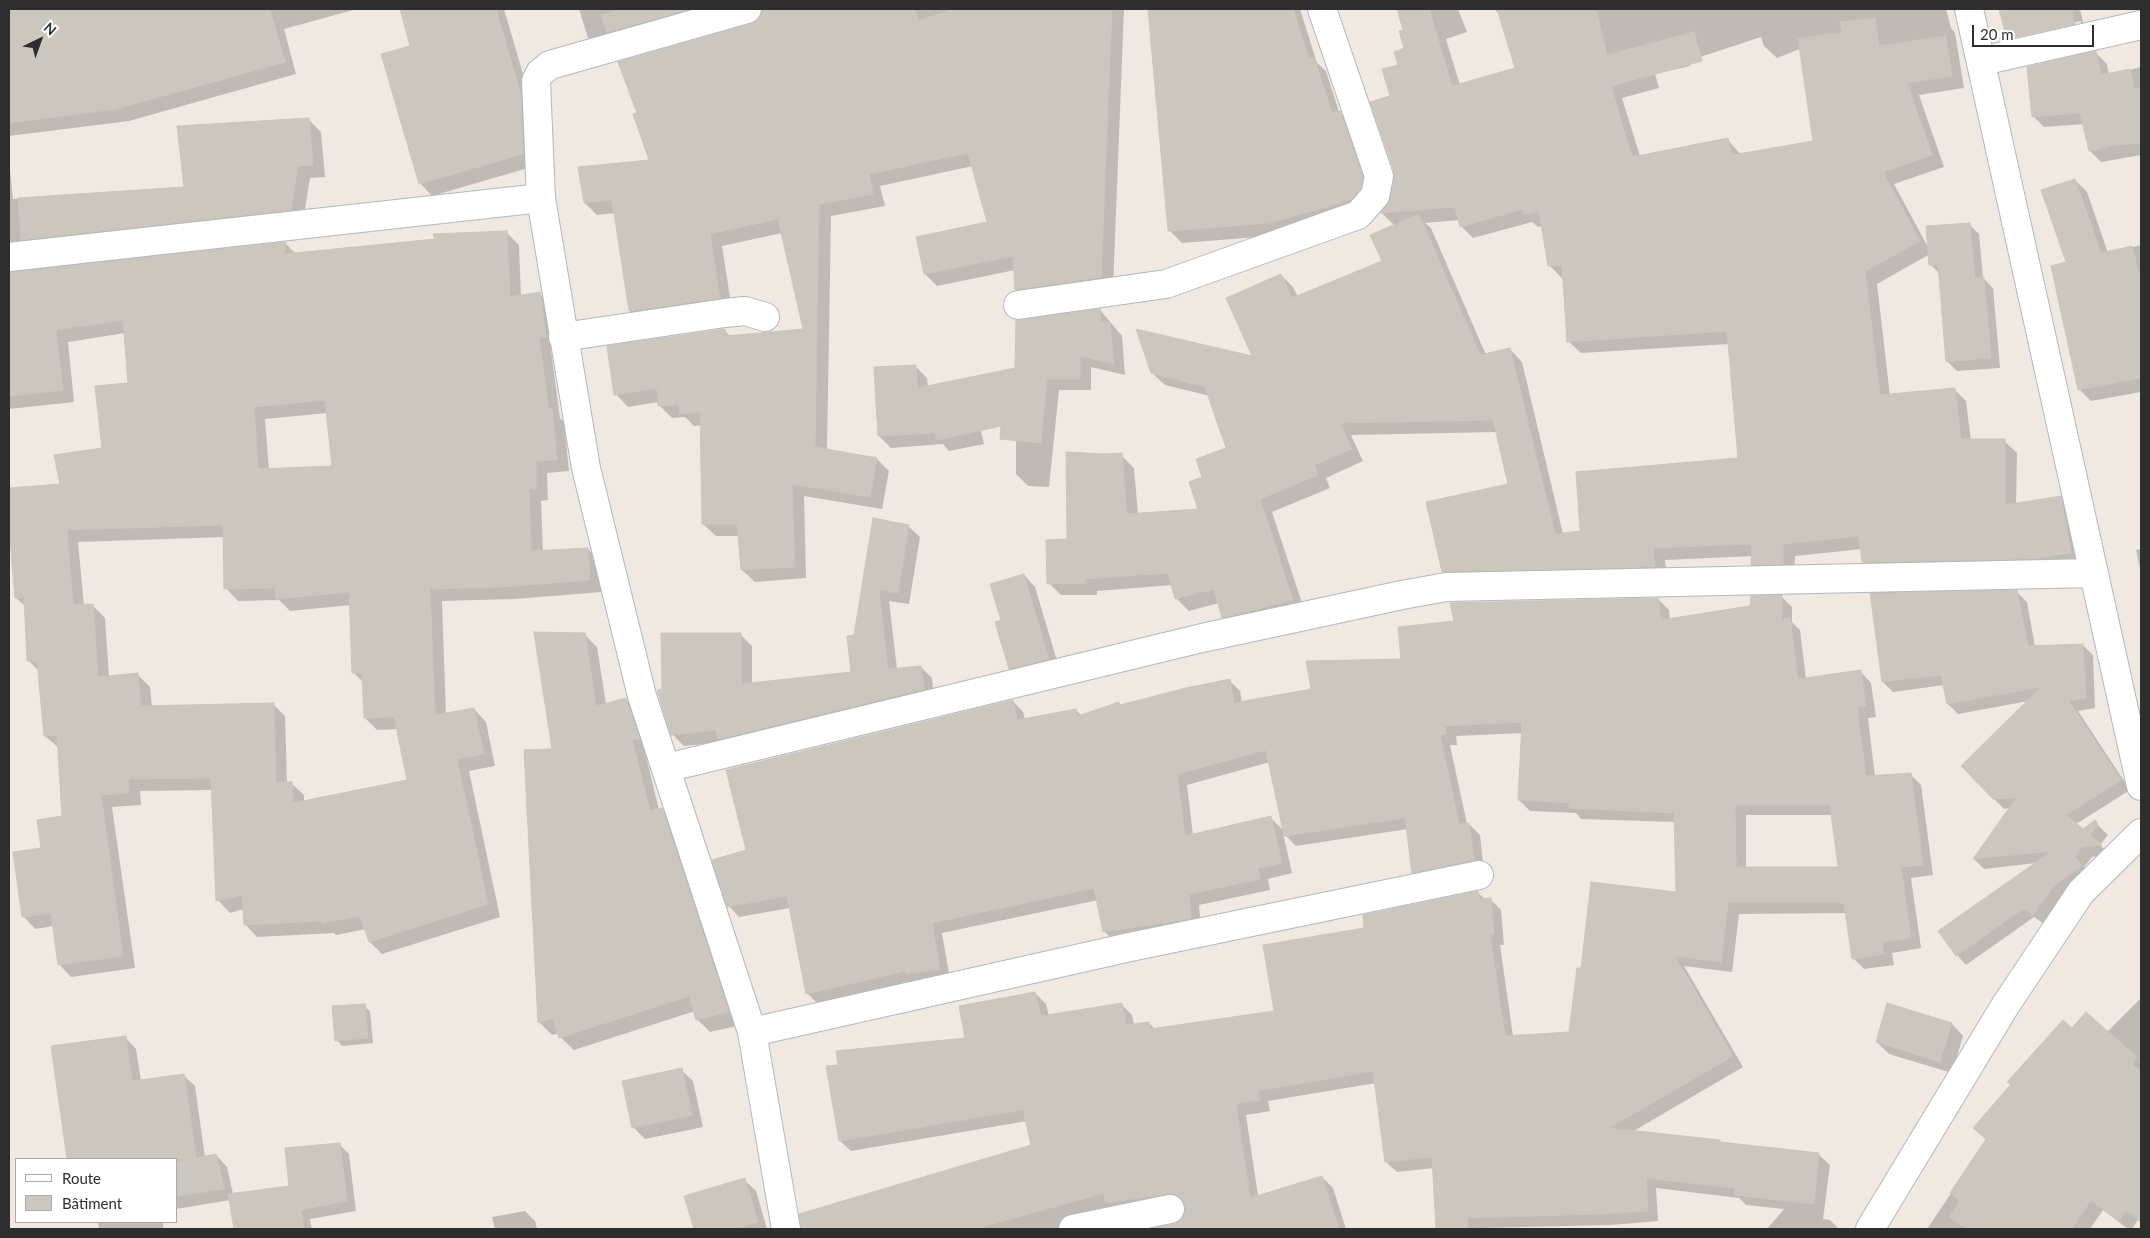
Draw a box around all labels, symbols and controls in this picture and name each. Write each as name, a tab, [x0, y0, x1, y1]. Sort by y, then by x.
north arrow	[15, 15, 65, 65]
scale bar	[1975, 15, 2098, 47]
text: N	[41, 19, 60, 38]
text: 20 m	[1980, 25, 2014, 43]
legend	[15, 1158, 178, 1223]
text: Route	[62, 1169, 101, 1187]
text: Bâtiment	[62, 1194, 122, 1212]

